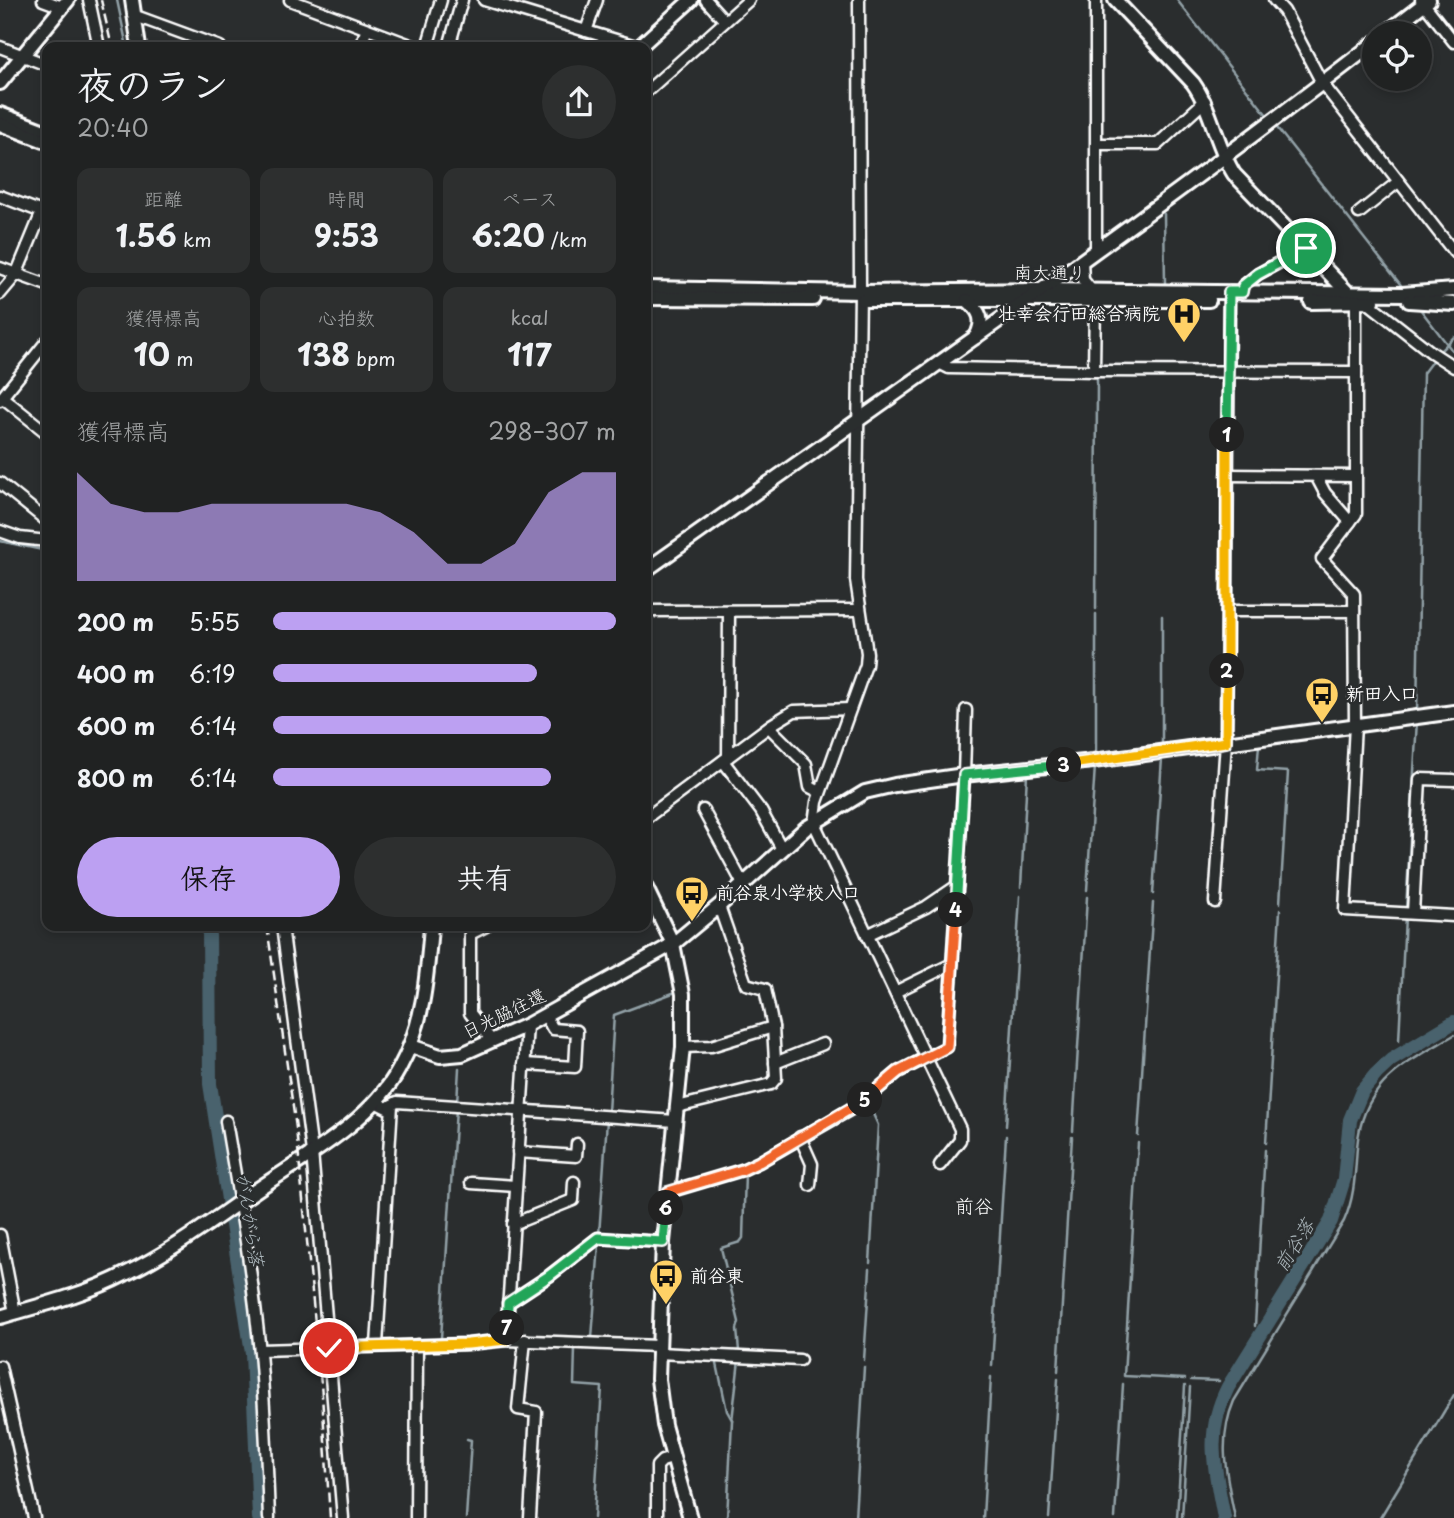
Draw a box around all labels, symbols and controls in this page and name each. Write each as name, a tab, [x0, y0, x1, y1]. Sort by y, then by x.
map controls	[1362, 21, 1432, 91]
button: locate	[1362, 21, 1432, 91]
text: 夜のラン	[77, 55, 229, 112]
button: share	[542, 65, 616, 139]
text: 20:40	[77, 110, 148, 145]
text: 距離	[144, 184, 183, 212]
text: 時間	[327, 184, 366, 212]
text: ペース	[502, 184, 557, 212]
text: 1.56	[115, 212, 177, 257]
text: 9:53	[314, 212, 379, 257]
text: 6:20	[472, 212, 545, 257]
pin	[1276, 218, 1336, 278]
text: km	[177, 225, 212, 253]
text: /km	[545, 225, 587, 253]
icon: arrive	[1287, 229, 1325, 267]
street label: 南大通り	[1014, 258, 1086, 285]
hospital icon: 壮幸会行田総合病院	[1165, 295, 1203, 344]
place label: 壮幸会行田総合病院	[998, 299, 1160, 326]
text: 獲得標高	[125, 303, 202, 331]
text: 心拍数	[318, 303, 375, 331]
text: kcal	[511, 303, 548, 331]
text: 10	[133, 331, 170, 376]
text: 138	[297, 331, 350, 376]
text: 117	[507, 331, 552, 376]
text: m	[170, 344, 194, 372]
text: bpm	[350, 344, 396, 372]
text: 獲得標高	[77, 413, 169, 448]
text: 298–307 m	[488, 413, 616, 448]
pin: 1	[1210, 418, 1244, 452]
text: 1	[1222, 420, 1231, 448]
text: 200 m	[77, 604, 154, 639]
text: 5:55	[189, 604, 240, 639]
pin: 2	[1210, 654, 1244, 688]
text: 400 m	[77, 656, 155, 691]
text: 6:19	[189, 656, 235, 691]
text: 2	[1220, 656, 1233, 684]
bus stop icon: 新田入口	[1303, 675, 1341, 724]
place label: 新田入口	[1346, 679, 1418, 706]
text: 600 m	[77, 708, 155, 743]
text: 6:14	[189, 708, 237, 743]
pin: 3	[1046, 748, 1082, 782]
text: 3	[1057, 750, 1070, 778]
text: 800 m	[77, 760, 154, 795]
text: 6:14	[189, 760, 237, 795]
button: 保存	[77, 837, 340, 917]
button: 共有	[354, 837, 616, 917]
bus stop icon: 前谷泉小学校入口	[673, 874, 711, 923]
place label: 前谷泉小学校入口	[716, 878, 860, 905]
pin: 4	[939, 892, 974, 928]
text: 4	[949, 895, 962, 923]
street label: 日光脇往還	[457, 981, 550, 1045]
pin: 5	[848, 1082, 882, 1118]
text: 5	[858, 1085, 871, 1113]
water label: がんがら落	[230, 1170, 273, 1270]
pin: 6	[648, 1190, 684, 1226]
district label: 前谷	[955, 1191, 993, 1219]
text: 6	[659, 1193, 672, 1221]
water label: 前谷落	[1266, 1211, 1321, 1276]
bus stop icon: 前谷東	[647, 1257, 685, 1306]
place label: 前谷東	[690, 1261, 744, 1288]
pin: 7	[490, 1310, 524, 1346]
text: 7	[501, 1313, 512, 1341]
pin	[299, 1318, 359, 1378]
icon: check	[310, 1329, 348, 1367]

